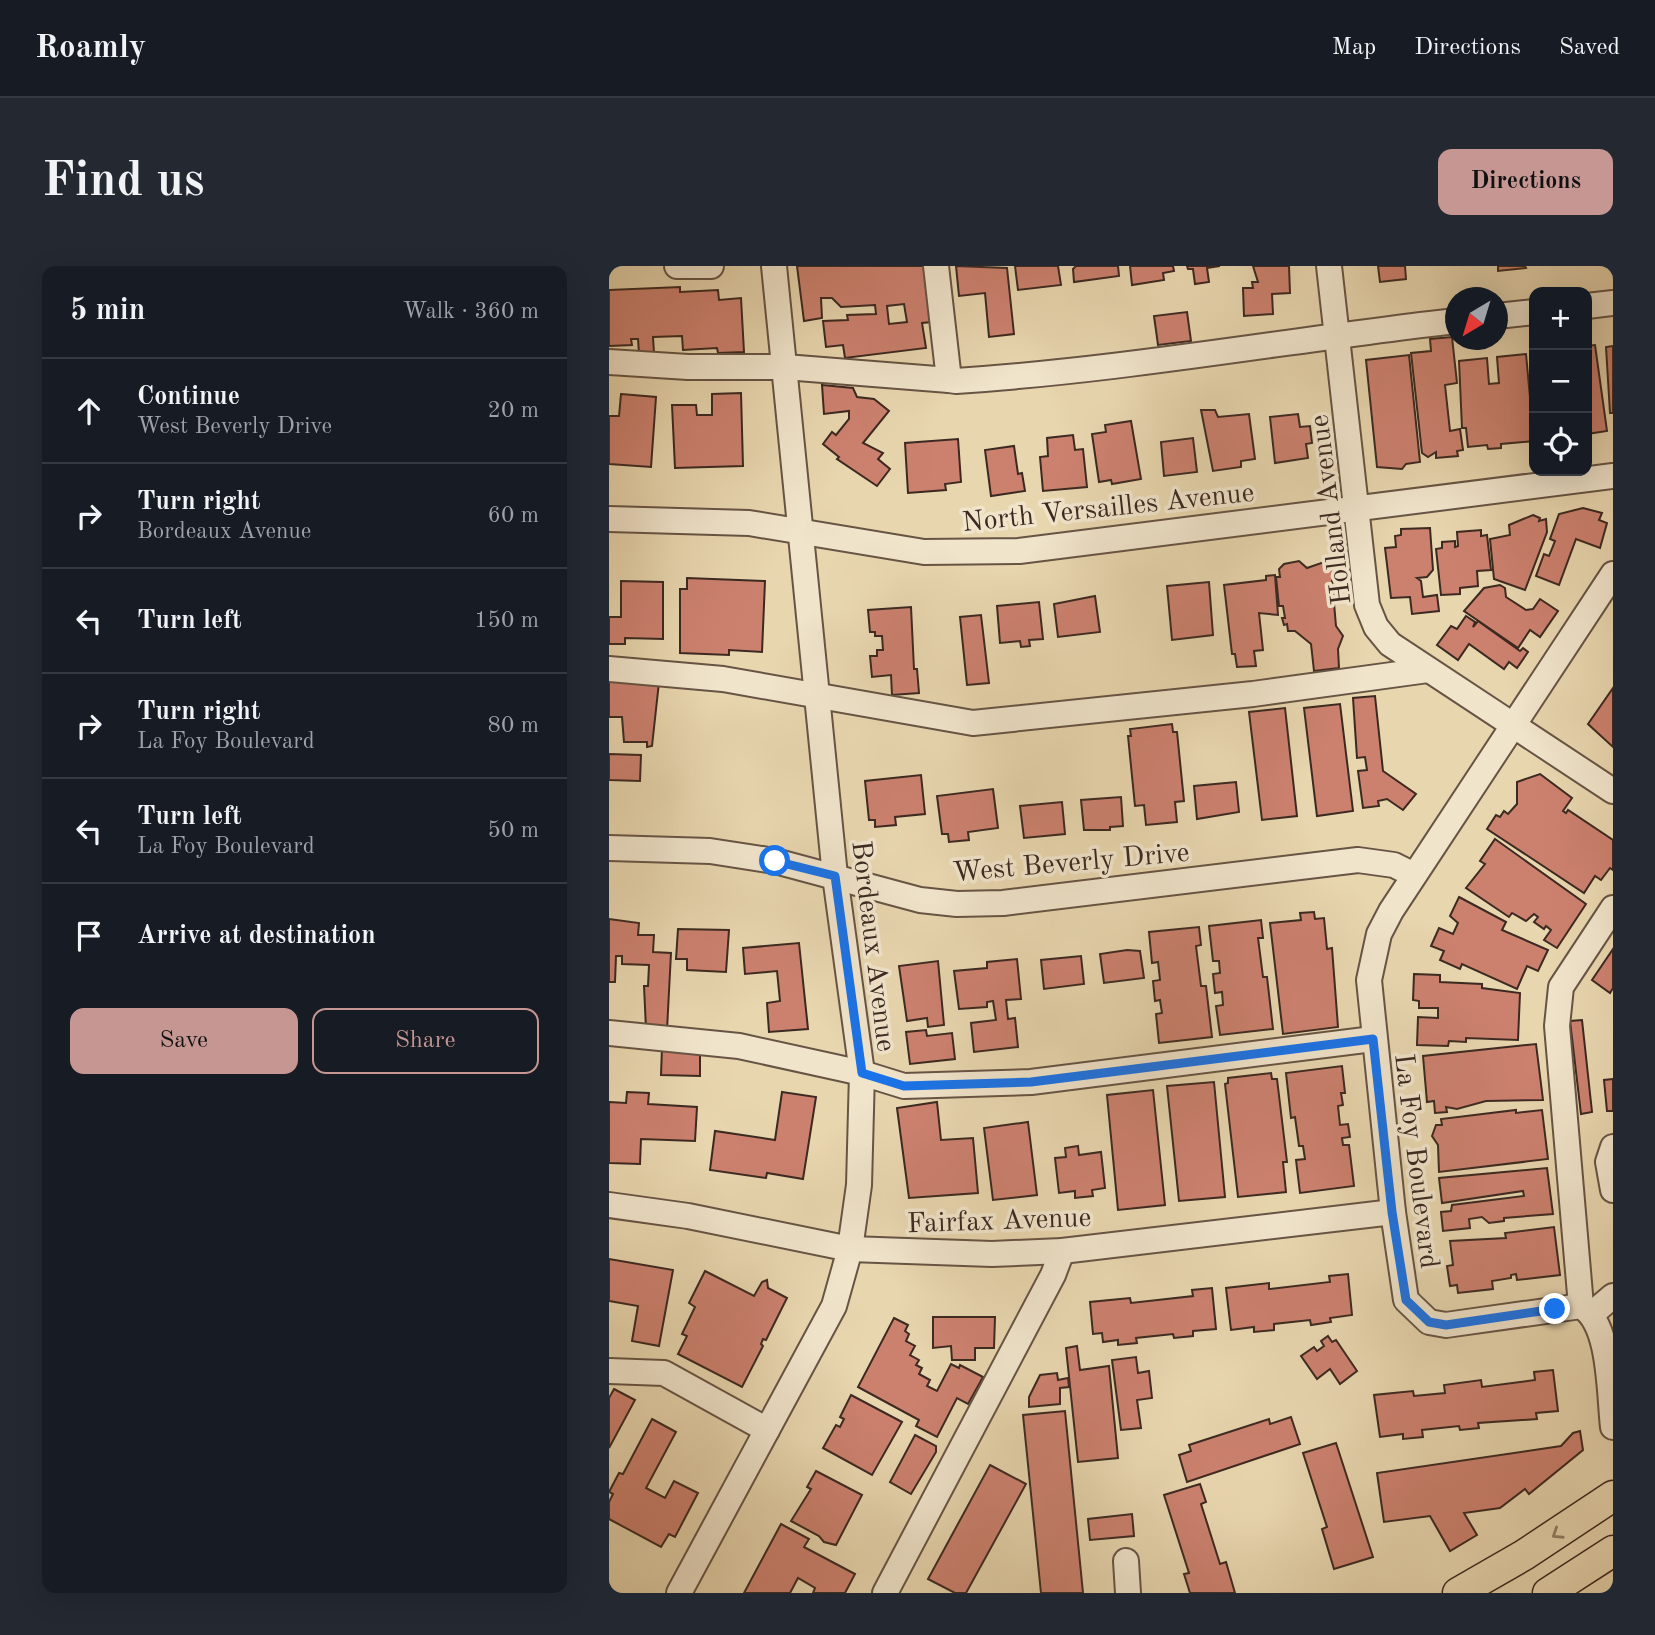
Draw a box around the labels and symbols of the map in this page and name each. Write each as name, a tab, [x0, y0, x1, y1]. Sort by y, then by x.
north arrow	[1445, 287, 1508, 350]
street label: Holland Avenue	[1306, 413, 1358, 606]
street label: North Versailles Avenue	[961, 480, 1256, 538]
street label: Bordeaux Avenue	[845, 839, 899, 1053]
street label: West Beverly Drive	[952, 840, 1191, 888]
route start	[759, 845, 790, 876]
street label: La Foy Boulevard	[1388, 1052, 1442, 1270]
street label: Fairfax Avenue	[906, 1205, 1092, 1239]
route end	[1539, 1293, 1570, 1324]
one-way arrow	[1551, 1526, 1564, 1539]

